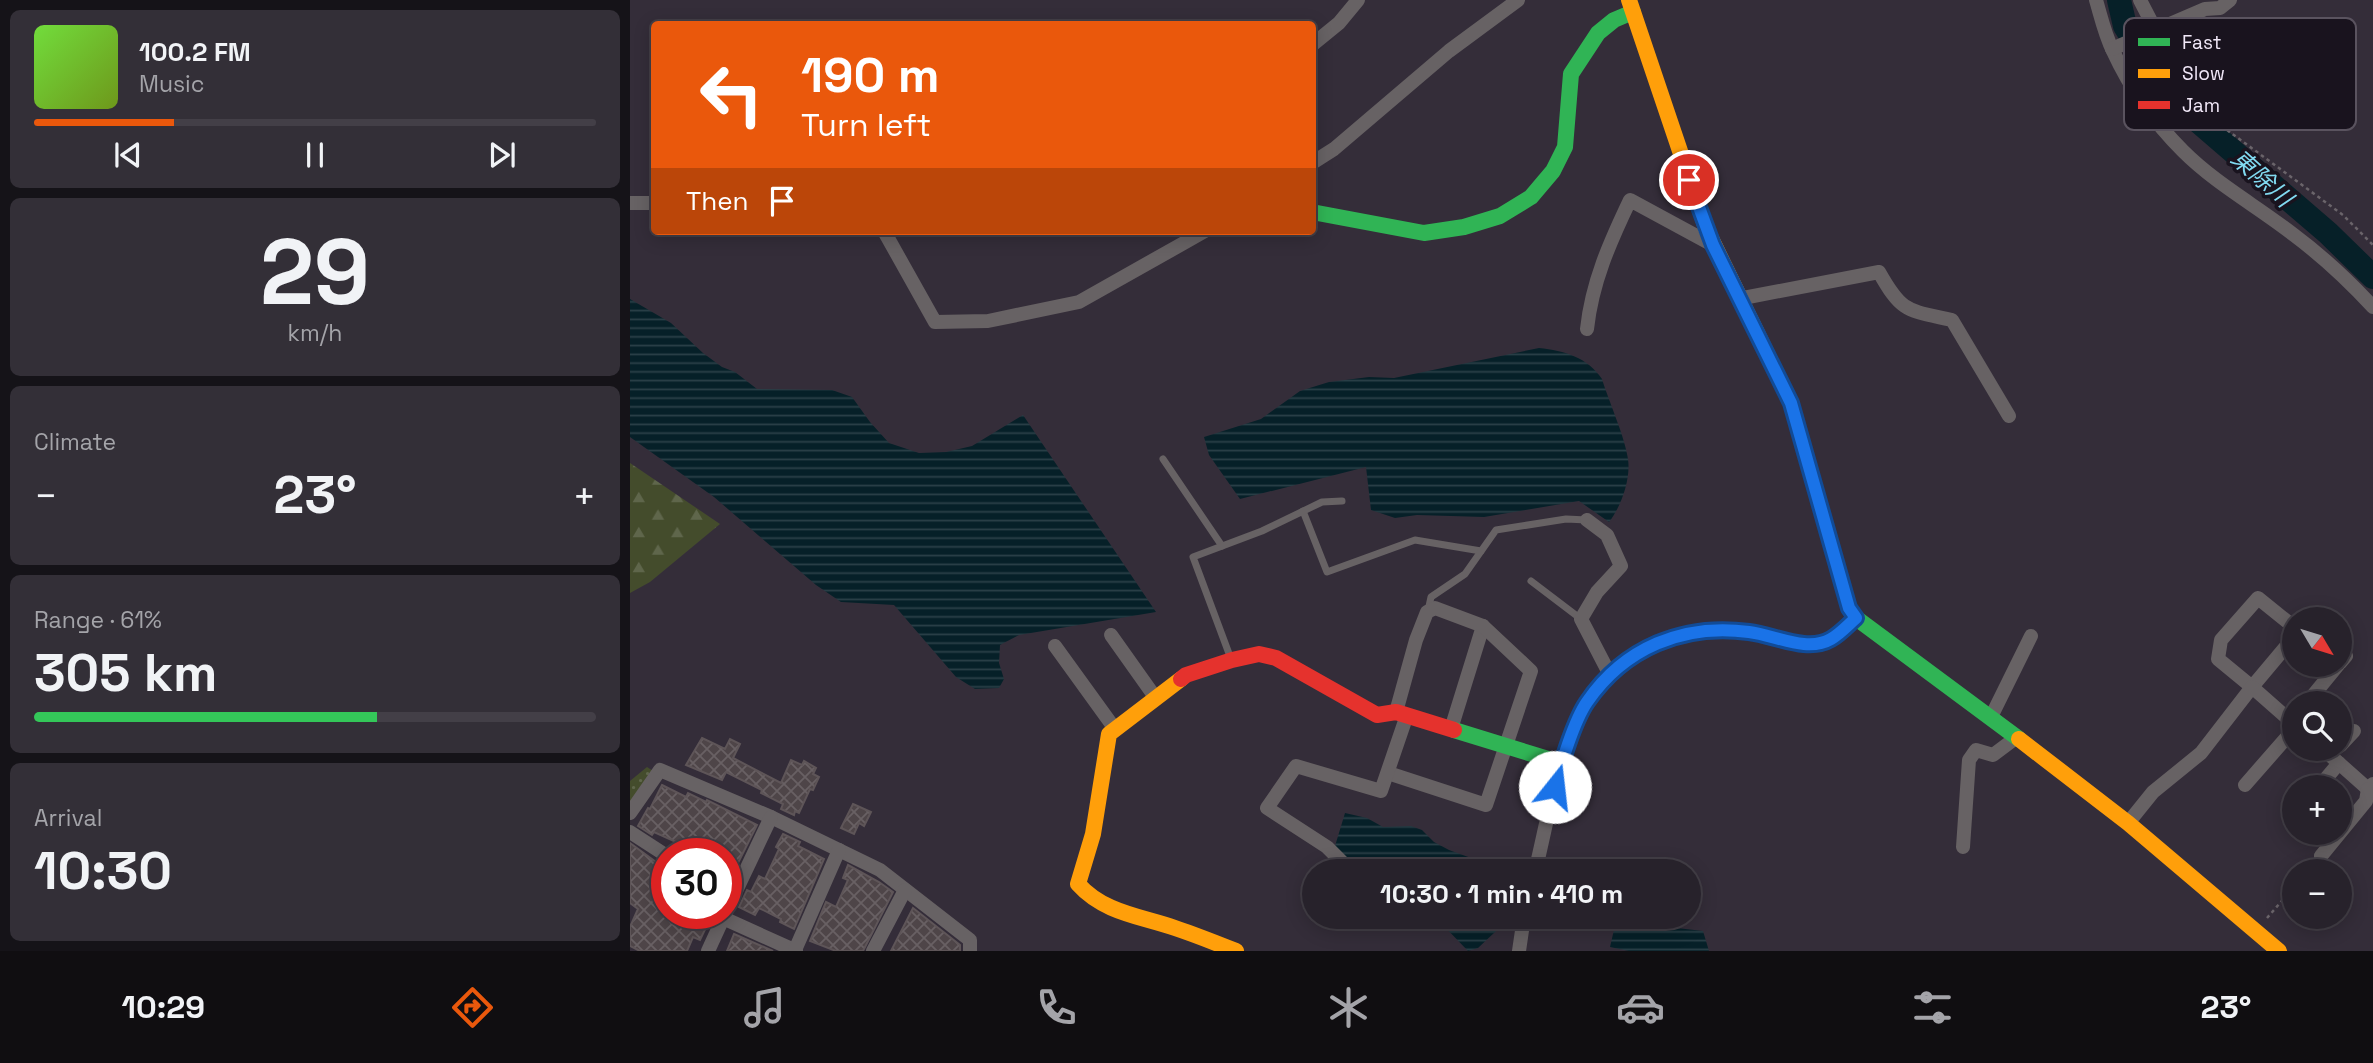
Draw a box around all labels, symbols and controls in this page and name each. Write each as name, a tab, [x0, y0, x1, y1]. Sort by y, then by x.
legend	[2124, 18, 2356, 130]
text: Fast	[2182, 30, 2222, 55]
text: 100.2 FM	[139, 35, 251, 69]
text: 190 m	[801, 44, 939, 106]
icon: left	[686, 49, 777, 140]
text: Slow	[2182, 61, 2225, 86]
text: Music	[139, 69, 204, 99]
text: Jam	[2182, 93, 2220, 118]
text: Turn left	[801, 105, 931, 145]
icon: previous	[109, 136, 147, 174]
icon: pause	[296, 136, 334, 174]
icon: next	[483, 136, 521, 174]
water label: 東除川	[2225, 142, 2301, 216]
pin	[1659, 150, 1719, 210]
icon: arrive	[1670, 161, 1708, 199]
icon: arrive	[763, 182, 801, 220]
text: Then	[686, 184, 749, 218]
text: 29	[260, 214, 370, 331]
text: km/h	[288, 318, 342, 348]
text: Climate	[34, 427, 116, 457]
text: 23°	[274, 462, 357, 528]
text: −	[34, 472, 58, 520]
text: +	[572, 472, 596, 520]
text: Range · 61%	[34, 605, 162, 635]
north arrow	[2282, 607, 2352, 677]
map controls	[2282, 607, 2352, 929]
text: 305 km	[34, 640, 217, 706]
button: search	[2282, 691, 2352, 761]
position arrow	[1518, 750, 1592, 824]
button: +	[2282, 775, 2352, 845]
text: Arrival	[34, 803, 102, 833]
text: 10:30	[34, 838, 172, 904]
speed limit sign: 30	[651, 838, 742, 929]
button: −	[2282, 859, 2352, 929]
text: 10:30 · 1 min · 410 m	[1380, 877, 1623, 911]
icon: directions	[448, 983, 497, 1032]
icon: music	[740, 983, 789, 1032]
icon: phone	[1032, 983, 1081, 1032]
icon: climate	[1324, 983, 1373, 1032]
icon: car	[1616, 983, 1665, 1032]
icon: filters	[1908, 983, 1957, 1032]
text: 10:29	[122, 987, 205, 1027]
text: 23°	[2200, 987, 2251, 1027]

